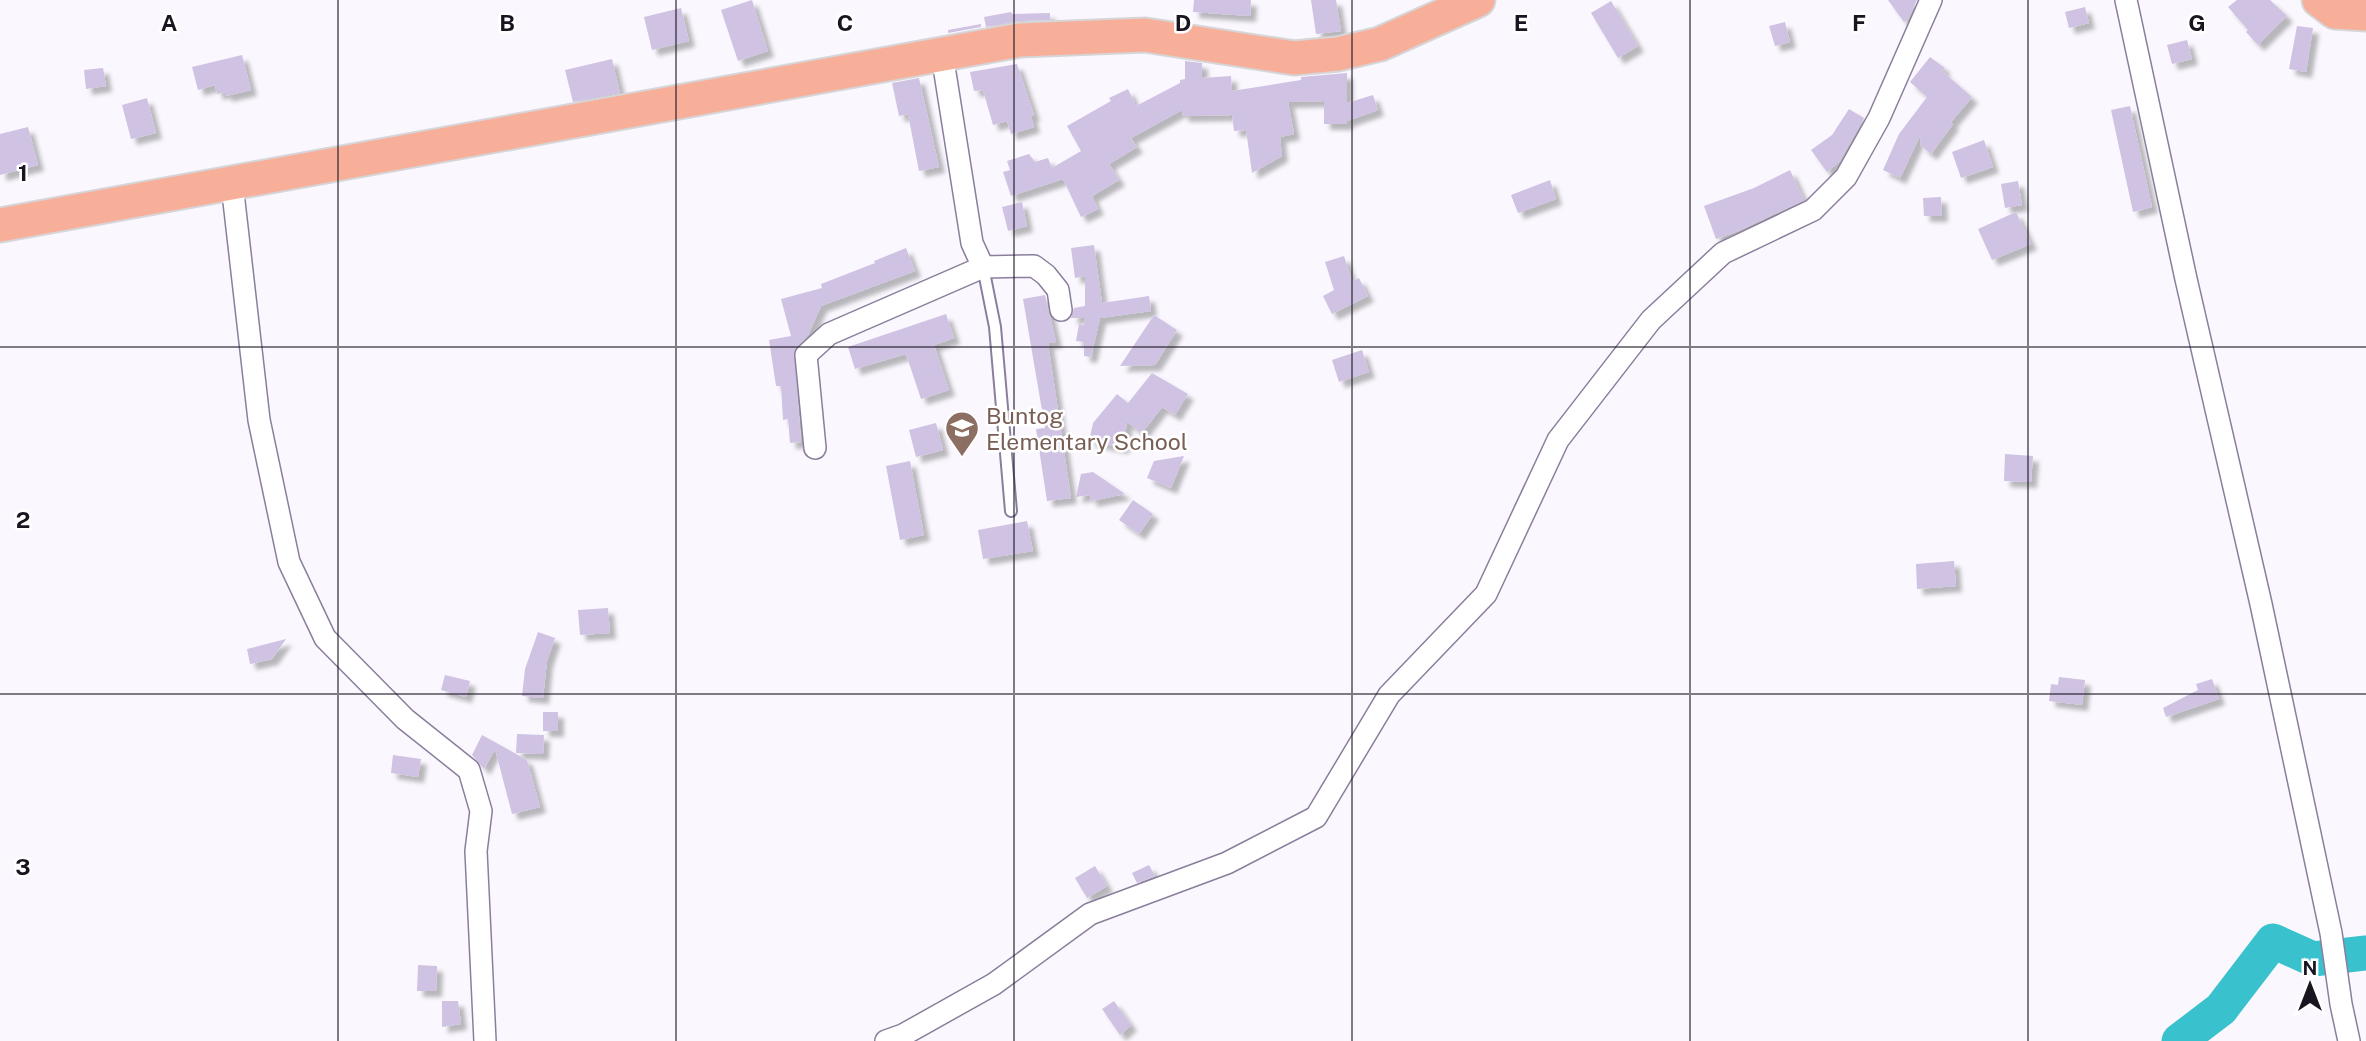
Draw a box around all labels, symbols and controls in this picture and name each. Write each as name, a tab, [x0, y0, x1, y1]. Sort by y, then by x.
text: A	[161, 9, 178, 36]
text: B	[499, 9, 515, 36]
text: C	[837, 9, 853, 36]
text: D	[1175, 9, 1191, 36]
text: E	[1514, 9, 1528, 36]
text: F	[1852, 9, 1866, 36]
text: G	[2188, 9, 2206, 36]
text: 1	[18, 159, 28, 186]
place label: Buntog Elementary School	[986, 402, 1188, 455]
school or university icon: Buntog Elementary School	[943, 409, 981, 458]
text: 2	[16, 506, 30, 533]
text: 3	[15, 853, 31, 880]
north arrow	[2275, 950, 2345, 1020]
text: N	[2303, 957, 2317, 979]

